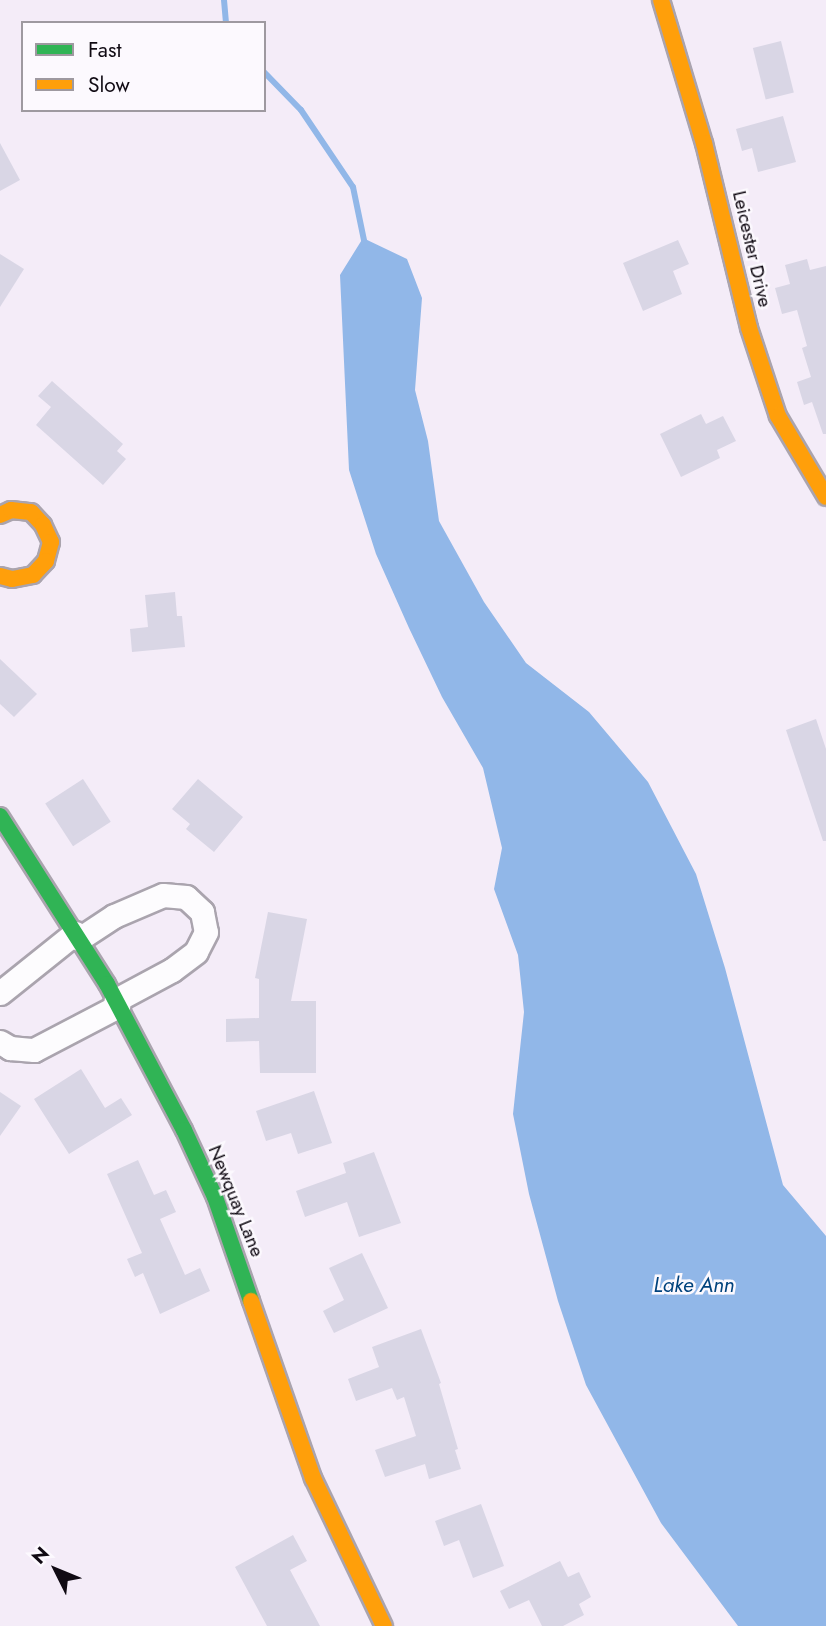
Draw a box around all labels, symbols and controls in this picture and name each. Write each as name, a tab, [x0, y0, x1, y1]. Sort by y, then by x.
legend	[21, 21, 266, 112]
text: Fast	[88, 35, 121, 65]
text: Slow	[88, 70, 130, 100]
street label: Leicester Drive	[728, 189, 776, 309]
street label: Newquay Lane	[203, 1142, 269, 1260]
water label: Lake Ann	[653, 1272, 735, 1298]
north arrow	[21, 1535, 91, 1605]
text: N	[25, 1541, 55, 1570]

